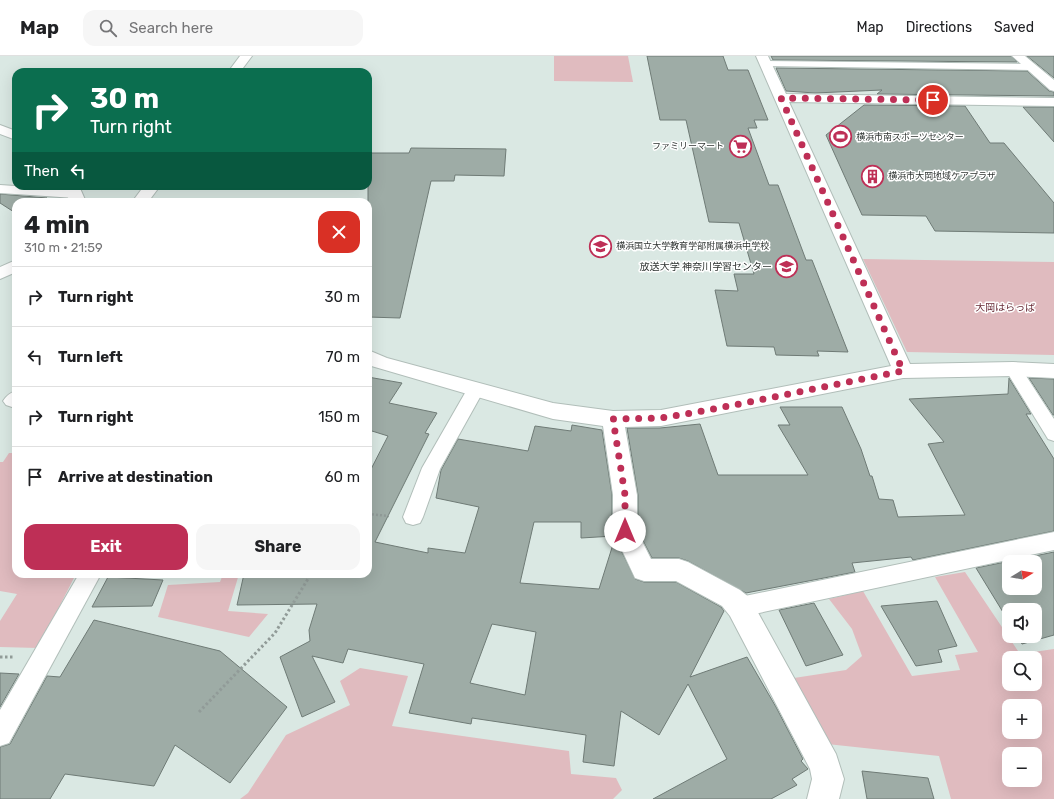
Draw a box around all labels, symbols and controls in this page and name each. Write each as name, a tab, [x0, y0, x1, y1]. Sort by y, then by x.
search box	[83, 10, 363, 46]
text: Map	[20, 16, 59, 39]
icon: search	[97, 17, 119, 39]
text: Search here	[129, 19, 213, 37]
text: Map	[857, 19, 884, 36]
text: Directions	[906, 19, 972, 36]
text: Saved	[994, 19, 1034, 36]
text: 30 m	[90, 82, 159, 115]
pin	[916, 83, 950, 117]
icon: right	[24, 84, 76, 136]
icon: arrive	[922, 89, 944, 111]
text: Turn right	[90, 116, 172, 138]
sports icon: 横浜市南スポーツセンター	[828, 124, 854, 150]
place label: 横浜市南スポーツセンター	[856, 132, 964, 142]
supermarket icon: ファミリーマート	[727, 133, 753, 159]
place label: ファミリーマート	[652, 141, 724, 151]
icon: left	[67, 160, 89, 182]
text: Then	[24, 162, 59, 180]
building icon: 横浜市大岡地域ケアプラザ	[859, 163, 885, 189]
place label: 横浜市大岡地域ケアプラザ	[888, 171, 996, 181]
text: 4 min	[24, 211, 90, 239]
button: close	[318, 211, 360, 253]
school or university icon: 横浜国立大学教育学部附属横浜中学校	[588, 233, 614, 259]
text: 310 m · 21:59	[24, 240, 103, 255]
place label: 横浜国立大学教育学部附属横浜中学校	[616, 241, 769, 251]
school or university icon: 放送大学 神奈川学習センター	[774, 254, 800, 280]
place label: 放送大学 神奈川学習センター	[640, 261, 772, 273]
icon: right	[24, 286, 46, 308]
text: Turn right	[58, 288, 133, 306]
text: 30 m	[324, 288, 360, 306]
park label: 大岡はらっぱ	[975, 302, 1035, 314]
icon: left	[24, 346, 46, 368]
text: Turn left	[58, 348, 123, 366]
text: 70 m	[326, 348, 360, 366]
icon: right	[24, 406, 46, 428]
text: Turn right	[58, 408, 133, 426]
text: 150 m	[318, 408, 360, 426]
icon: arrive	[24, 466, 46, 488]
text: Arrive at destination	[58, 468, 213, 486]
text: 60 m	[324, 468, 360, 486]
position arrow	[604, 510, 646, 552]
button: Exit	[24, 524, 188, 570]
button: Share	[196, 524, 360, 570]
north arrow	[1002, 555, 1042, 595]
map controls	[1002, 555, 1042, 787]
button: sound	[1002, 603, 1042, 643]
button: search	[1002, 651, 1042, 691]
button: +	[1002, 699, 1042, 739]
button: −	[1002, 747, 1042, 787]

